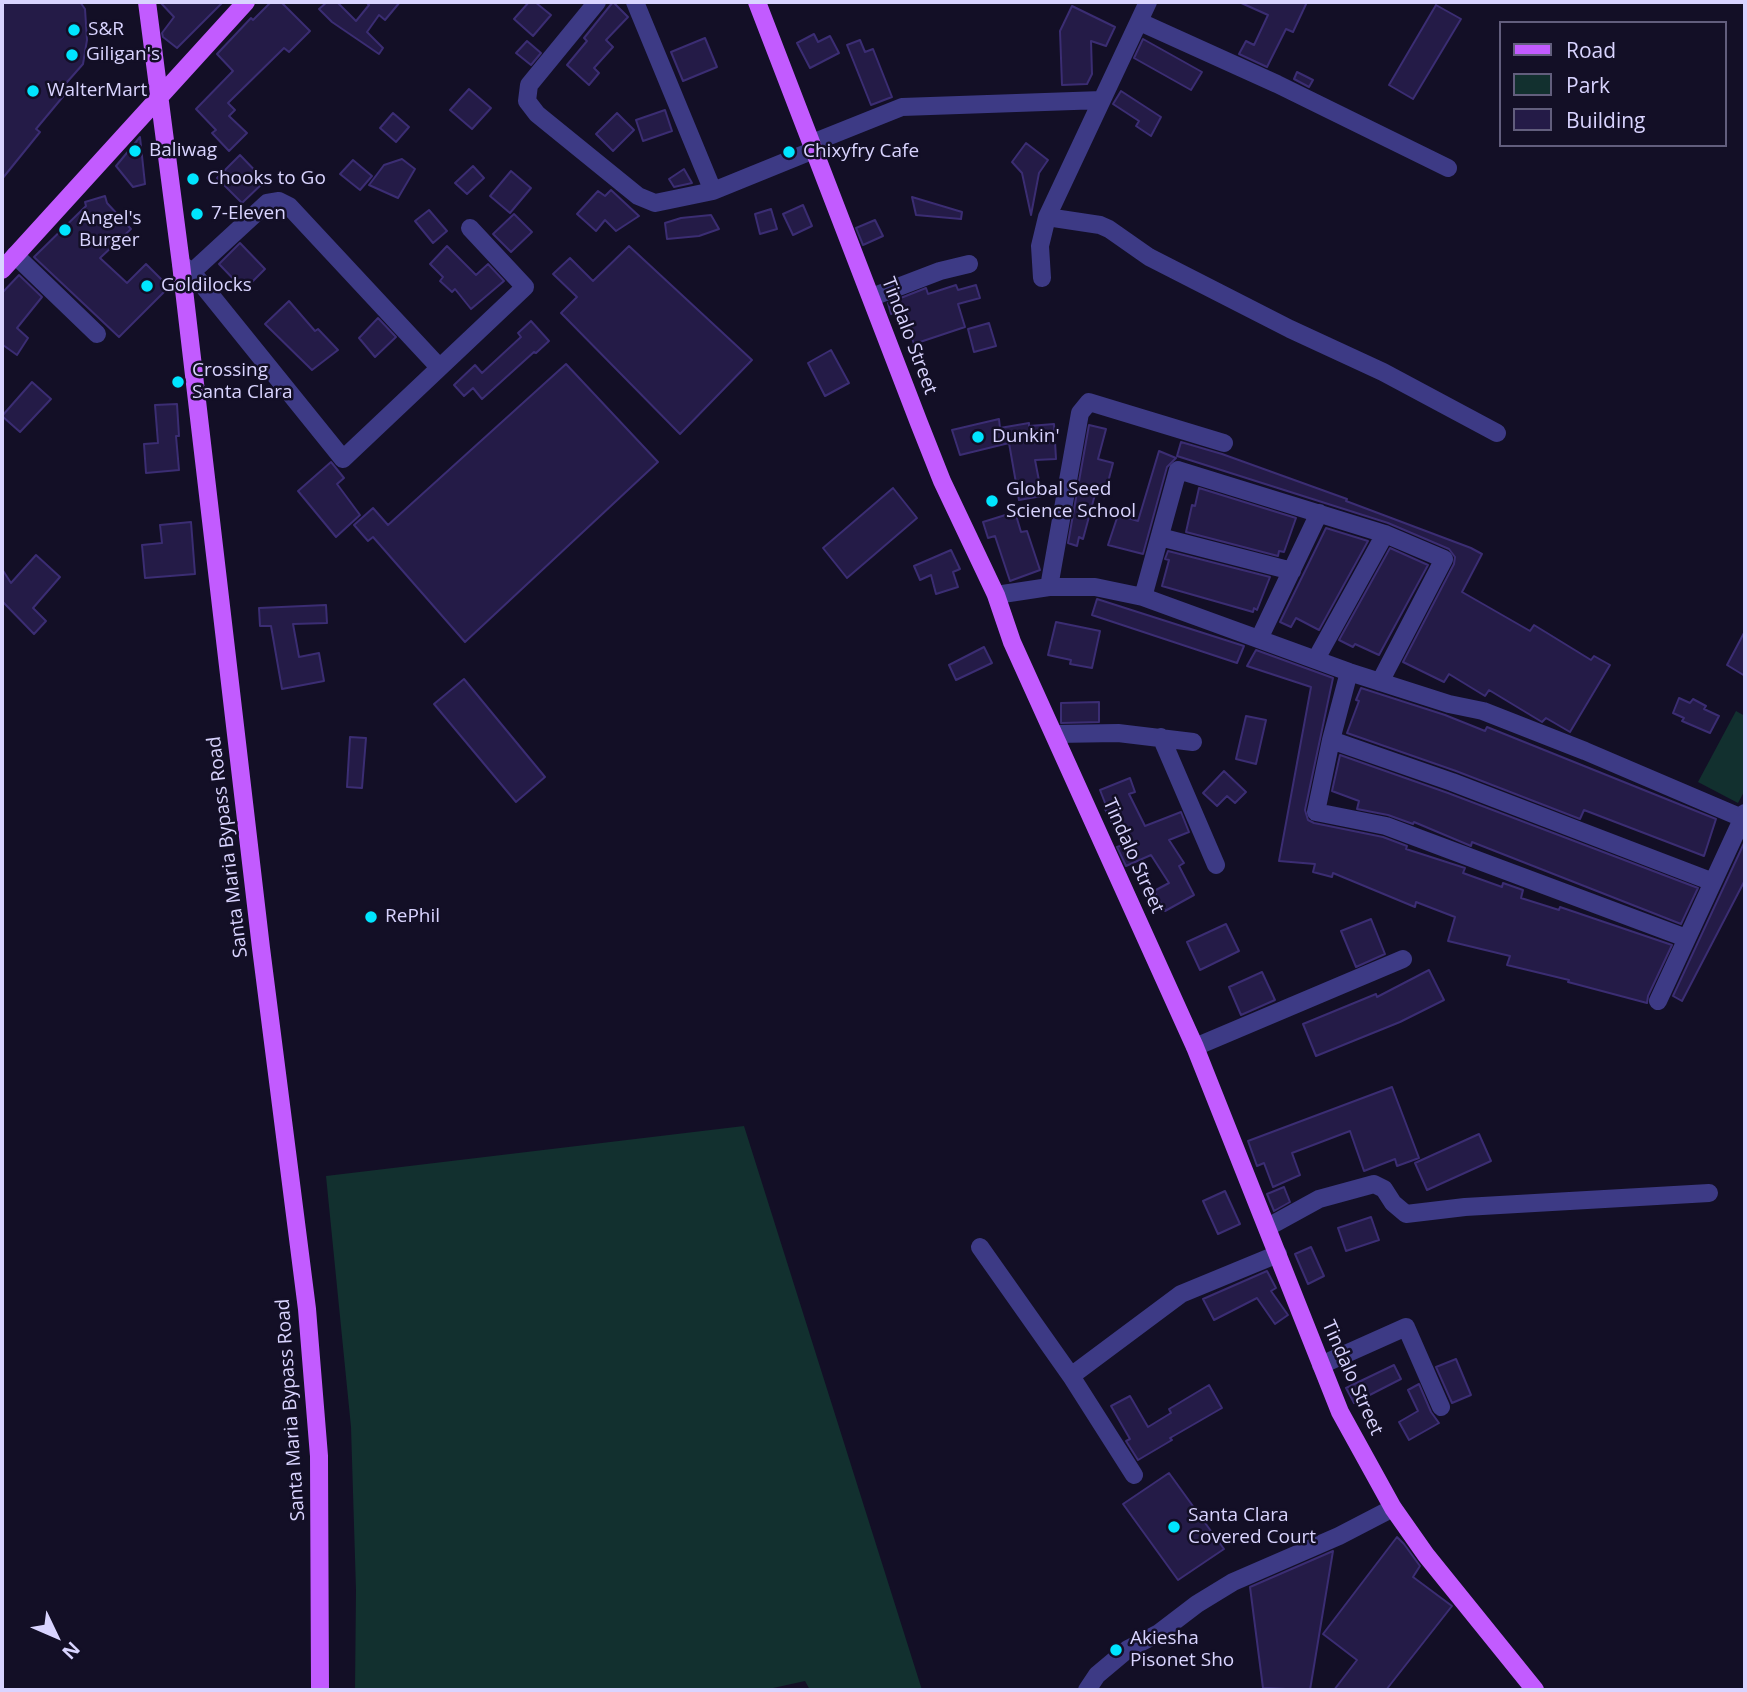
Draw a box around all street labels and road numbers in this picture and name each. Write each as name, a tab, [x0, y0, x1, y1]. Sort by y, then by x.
street label: Tindalo Street	[876, 274, 942, 398]
street label: Santa Maria Bypass Road	[203, 735, 253, 959]
street label: Tindalo Street	[1098, 795, 1168, 917]
street label: Santa Maria Bypass Road	[272, 1298, 310, 1522]
street label: Tindalo Street	[1317, 1317, 1387, 1439]

